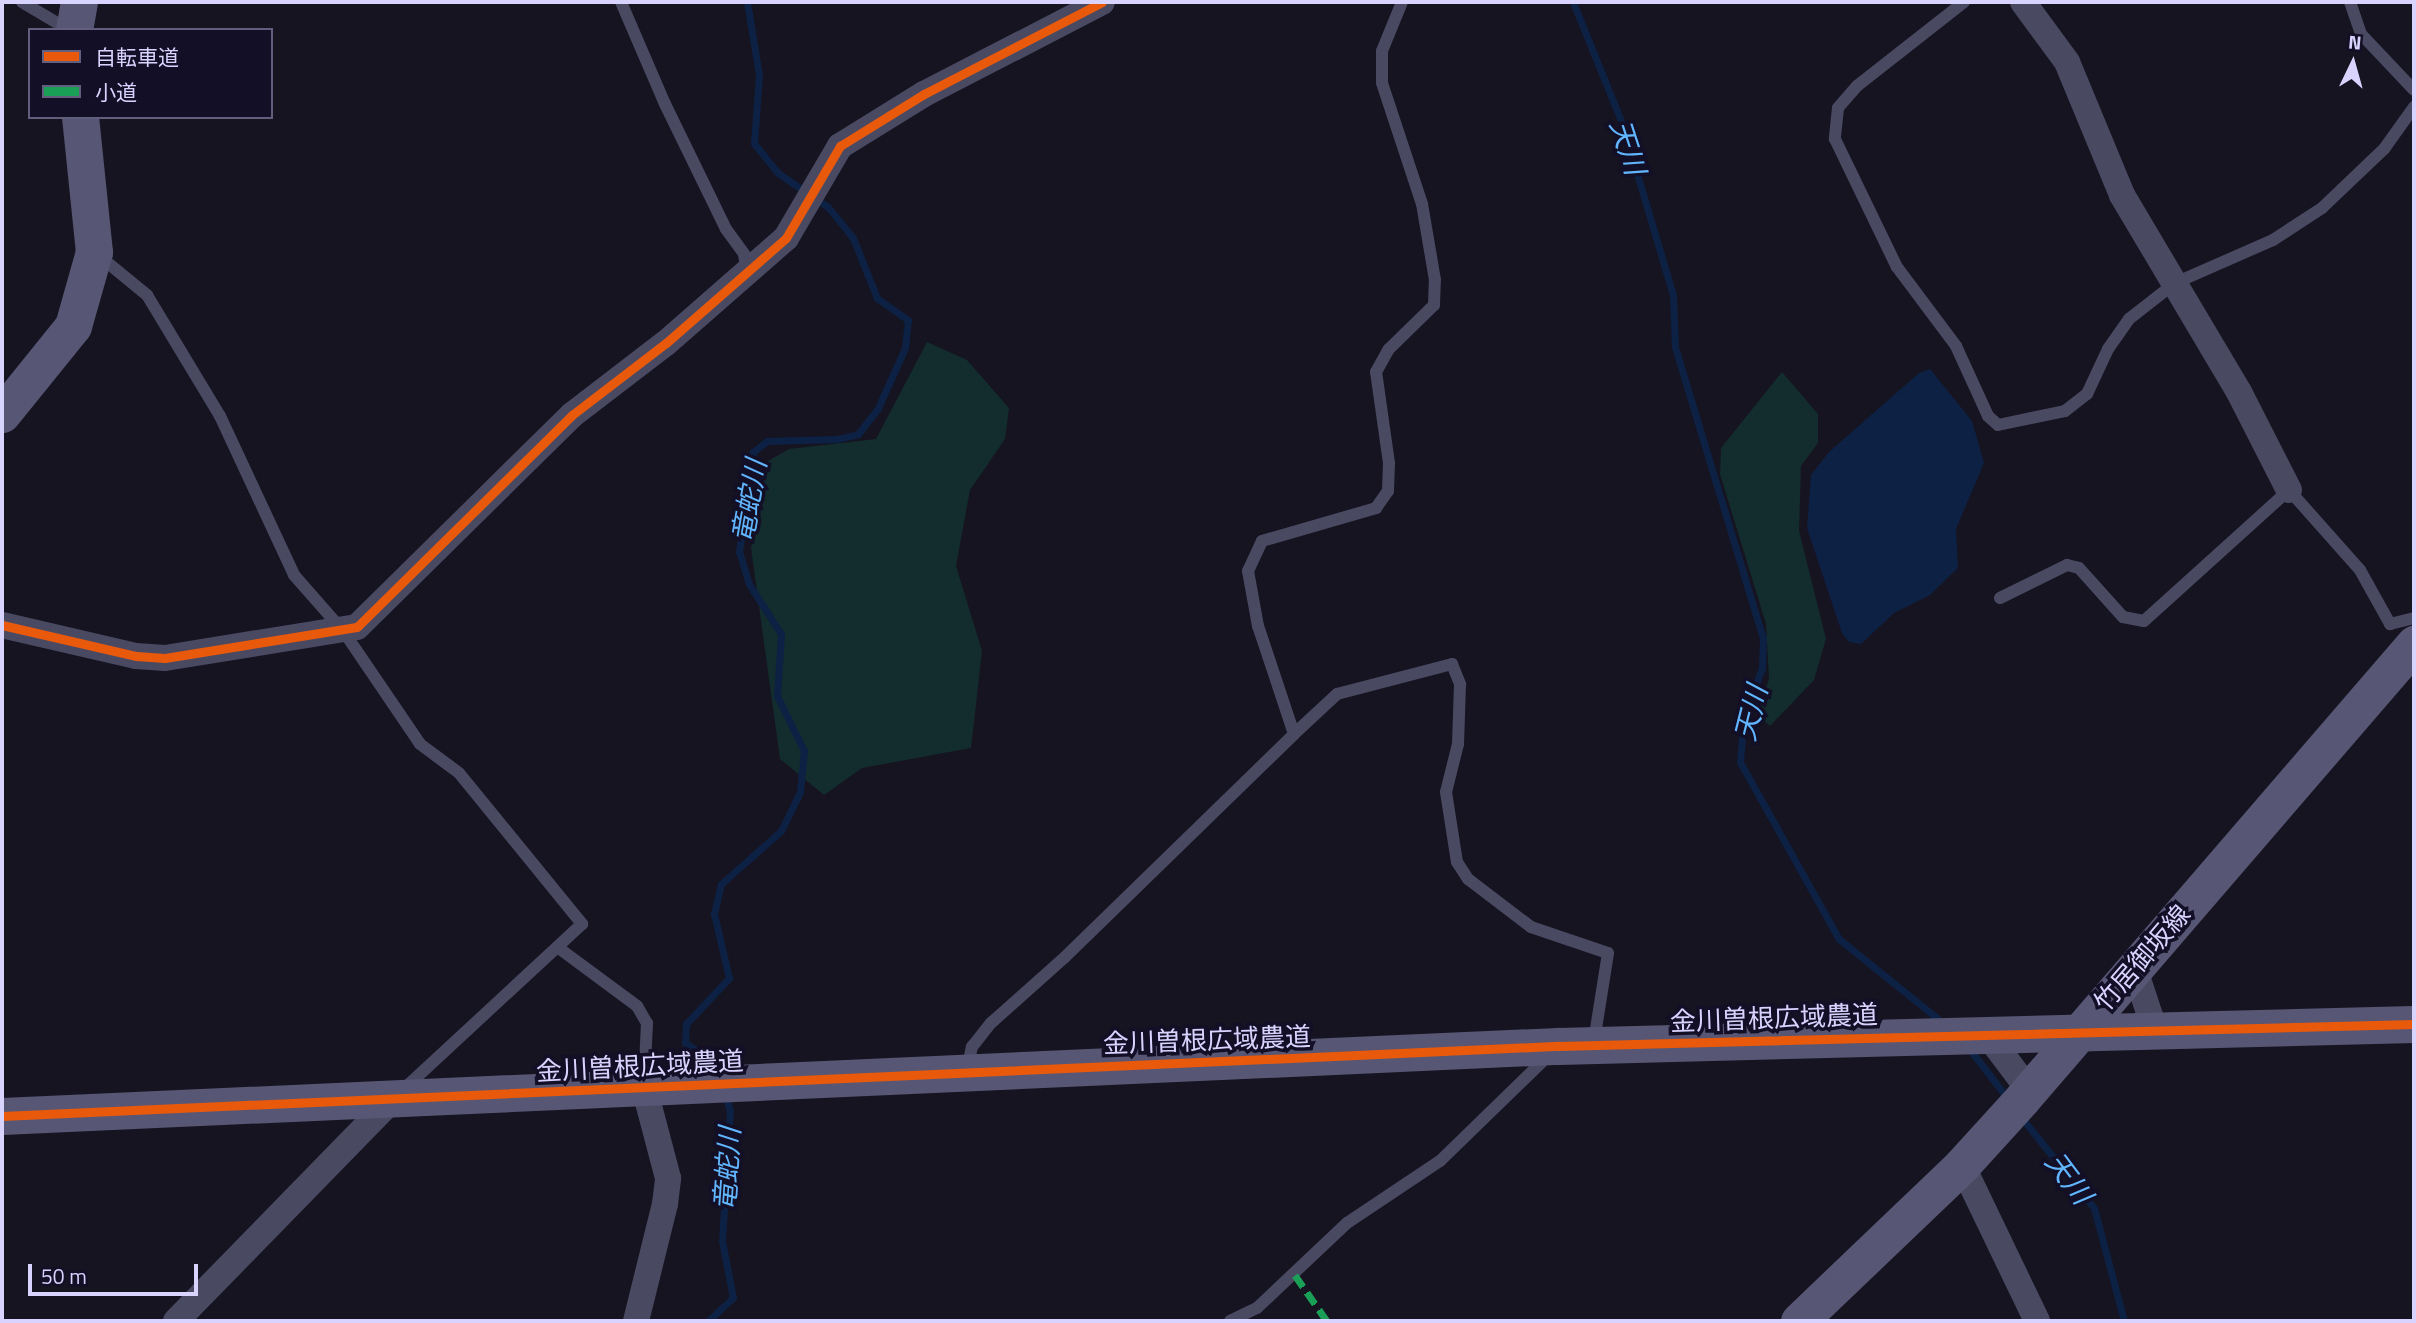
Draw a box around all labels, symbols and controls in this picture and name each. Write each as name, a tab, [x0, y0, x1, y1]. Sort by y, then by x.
text: N	[2347, 27, 2363, 57]
legend	[28, 28, 273, 119]
north arrow	[2318, 28, 2388, 98]
text: 自転車道	[95, 41, 179, 73]
text: 小道	[95, 76, 137, 108]
water label: 天川	[1603, 115, 1653, 179]
water label: 竜蛇川	[725, 457, 773, 545]
water label: 天川	[1728, 682, 1774, 744]
street label: 竹居御坂線	[2088, 899, 2196, 1017]
street label: 金川曽根広域農道	[1670, 999, 1878, 1037]
street label: 金川曽根広域農道	[1103, 1021, 1311, 1059]
street label: 金川曽根広域農道	[535, 1045, 745, 1087]
water label: 竜蛇川	[707, 1126, 747, 1212]
water label: 天川	[2039, 1146, 2099, 1210]
scale bar	[32, 1250, 201, 1294]
text: 50 m	[41, 1260, 87, 1292]

